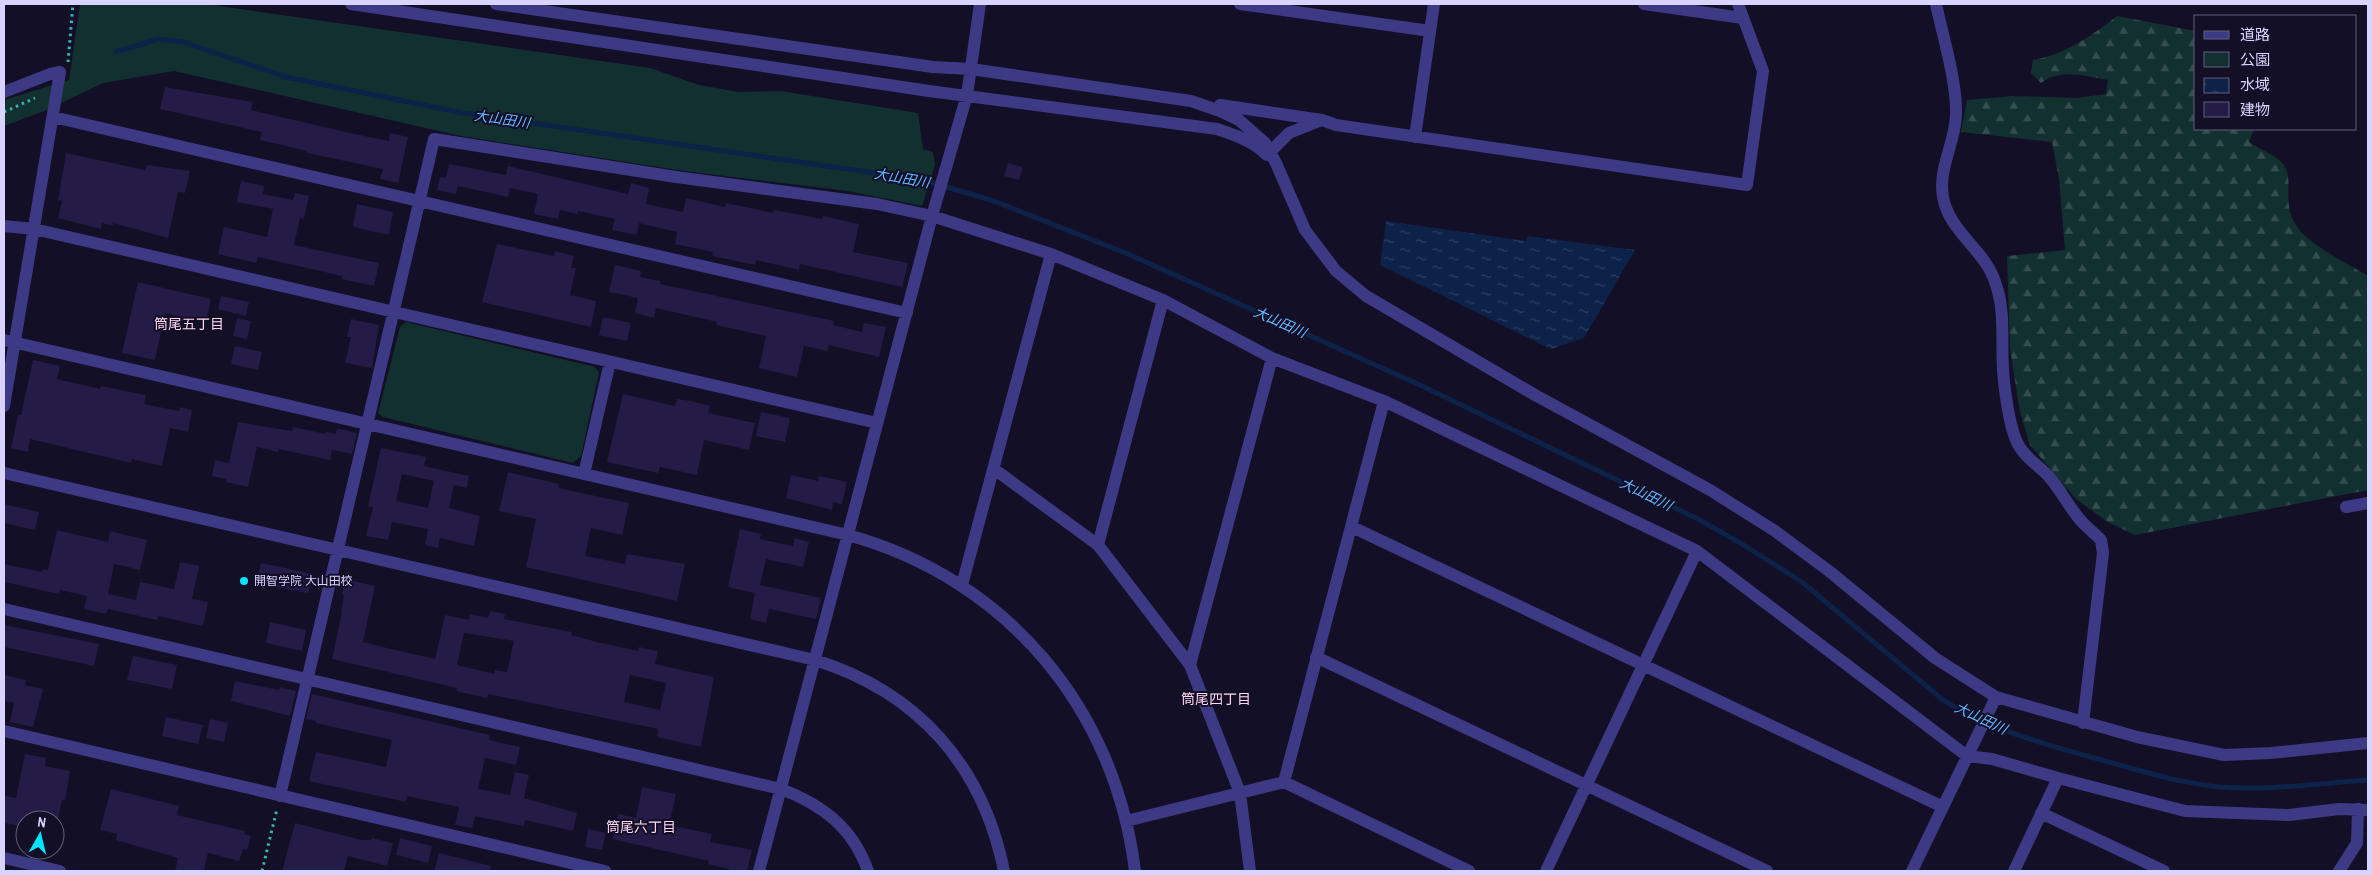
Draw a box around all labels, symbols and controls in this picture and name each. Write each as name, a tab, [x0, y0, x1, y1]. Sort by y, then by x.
legend	[2194, 15, 2357, 130]
text: 道路	[2240, 24, 2270, 45]
text: 公園	[2240, 49, 2270, 70]
text: 水域	[2240, 74, 2270, 95]
text: 建物	[2240, 99, 2270, 120]
water label: 大山田川	[473, 106, 533, 132]
water label: 大山田川	[873, 164, 933, 192]
water label: 大山田川	[1251, 302, 1311, 342]
district label: 筒尾五丁目	[154, 315, 224, 333]
water label: 大山田川	[1617, 474, 1677, 515]
place label: 開智学院 大山田校	[254, 573, 353, 589]
marker: 開智学院 大山田校	[238, 575, 250, 587]
district label: 筒尾四丁目	[1181, 690, 1251, 708]
water label: 大山田川	[1952, 698, 2012, 739]
north arrow	[15, 810, 65, 860]
text: N	[36, 813, 47, 832]
district label: 筒尾六丁目	[606, 818, 676, 836]

